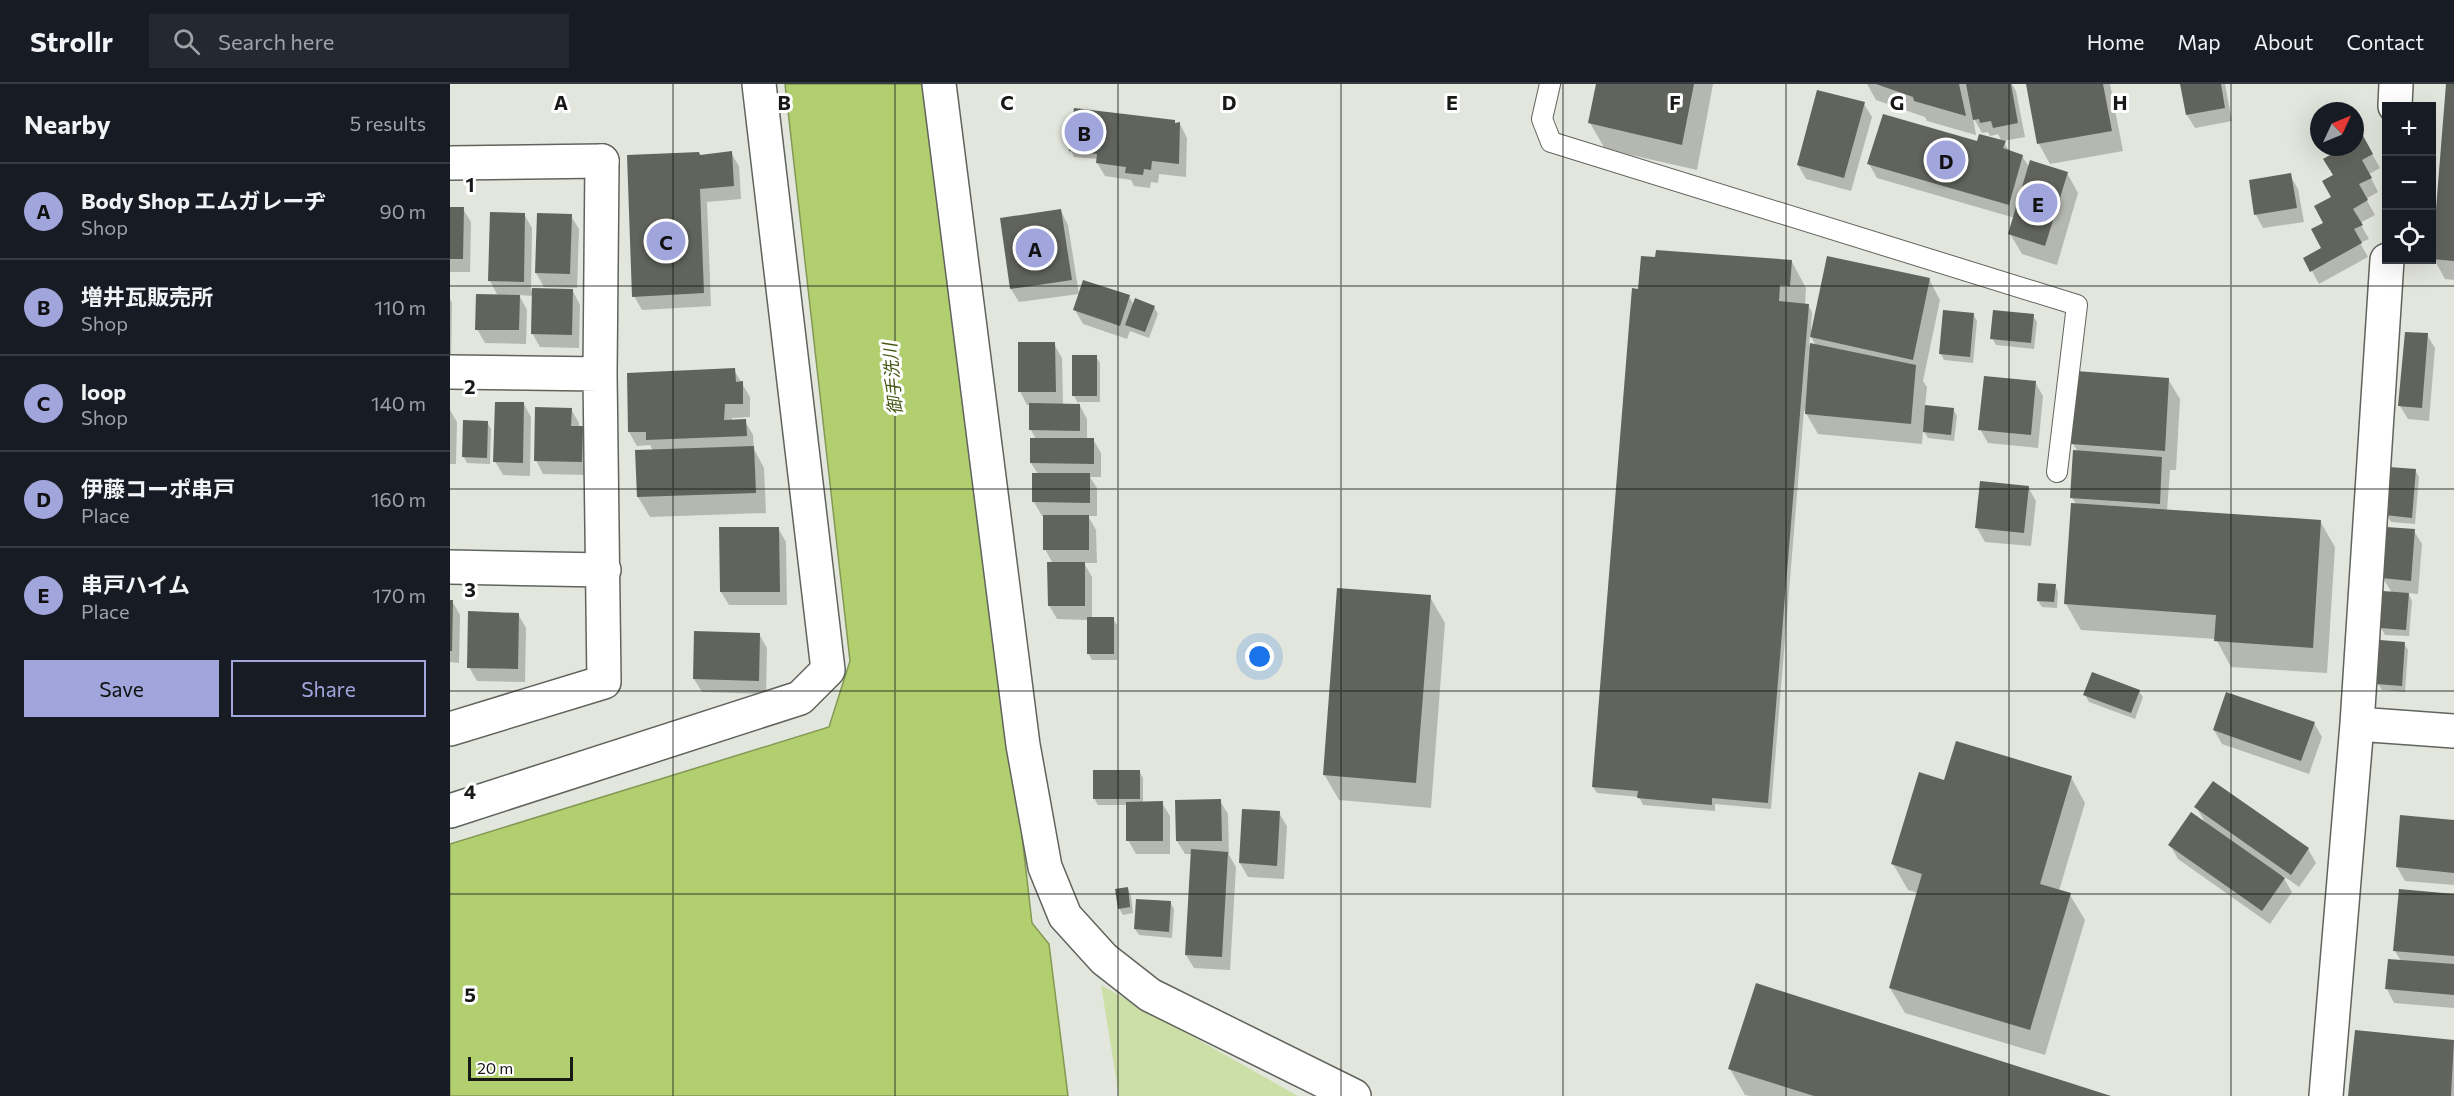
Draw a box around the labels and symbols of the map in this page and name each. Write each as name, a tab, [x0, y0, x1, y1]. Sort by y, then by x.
text: A	[554, 90, 568, 114]
text: B	[777, 90, 791, 114]
text: C	[1000, 90, 1014, 114]
text: D	[1222, 90, 1236, 114]
text: E	[1446, 90, 1458, 114]
text: F	[1669, 90, 1681, 114]
text: G	[1890, 90, 1904, 114]
text: H	[2113, 90, 2128, 114]
north arrow	[2310, 102, 2364, 156]
pin: B	[1064, 110, 1104, 154]
pin: D	[1926, 138, 1966, 182]
text: 1	[465, 172, 475, 196]
pin: E	[2018, 180, 2058, 226]
pin: C	[646, 218, 686, 264]
pin: A	[1016, 226, 1054, 270]
water label: 御手洗川	[878, 340, 906, 416]
text: 2	[464, 374, 476, 398]
text: 3	[464, 577, 476, 601]
your location	[1245, 642, 1274, 671]
text: 4	[464, 779, 476, 803]
text: 5	[464, 982, 476, 1006]
scale bar	[468, 1054, 573, 1082]

